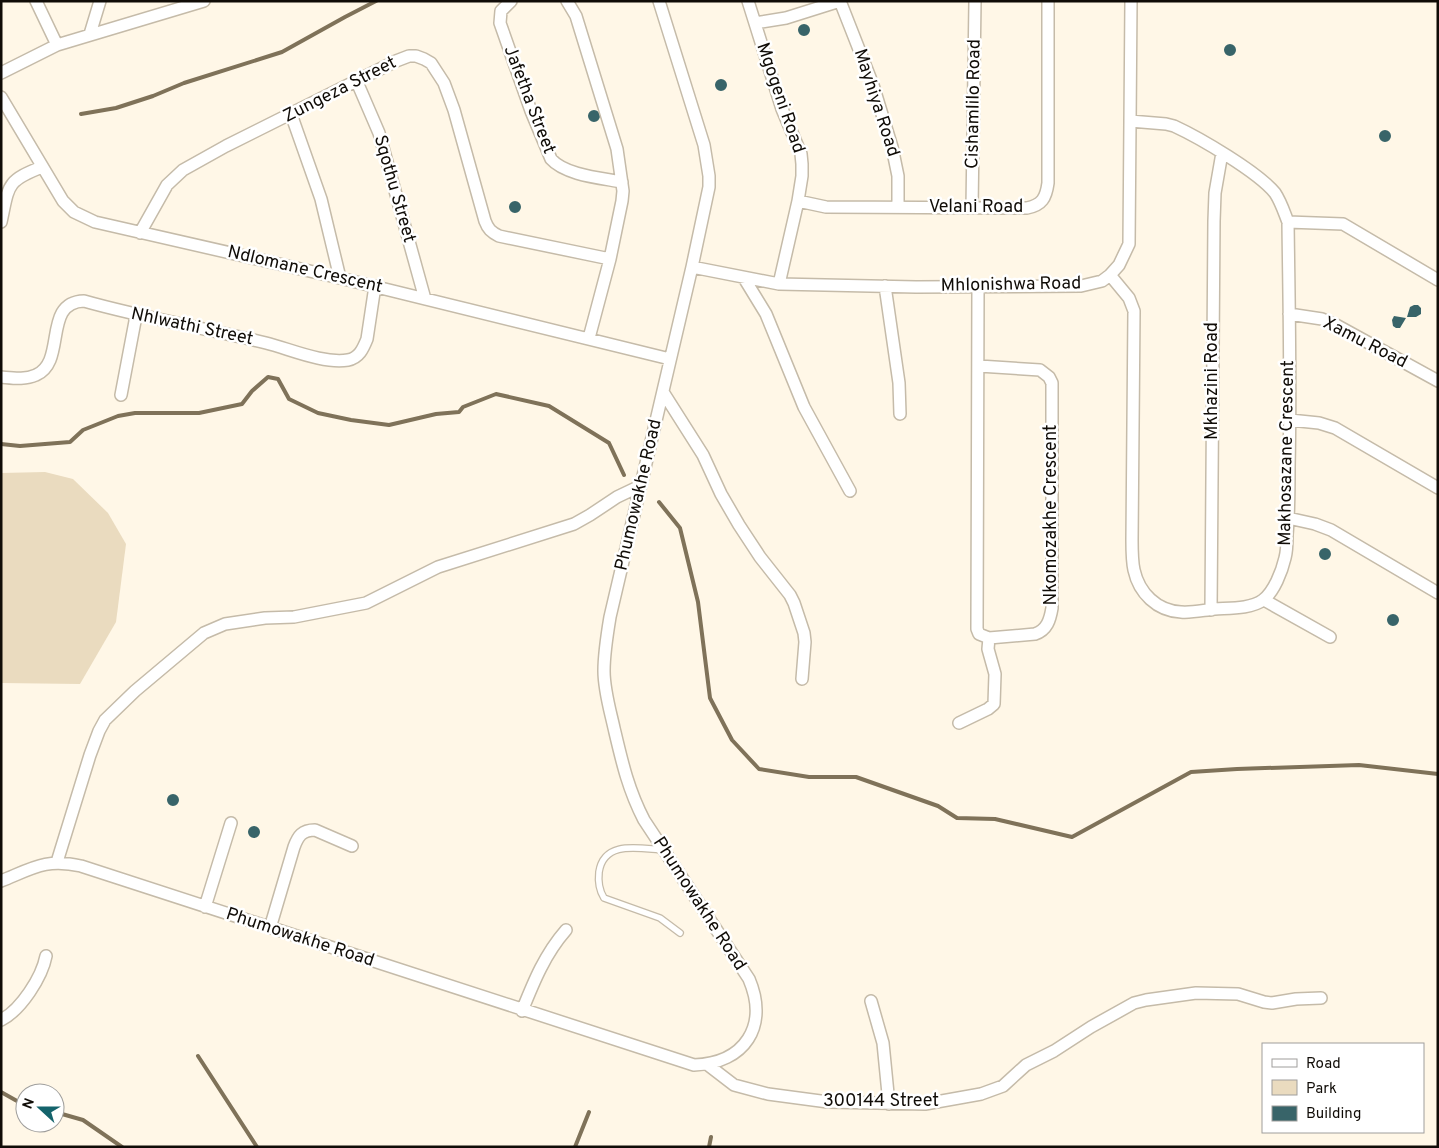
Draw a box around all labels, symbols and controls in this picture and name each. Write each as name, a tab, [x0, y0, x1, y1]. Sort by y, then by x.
street label: Cishamlilo Road	[961, 39, 987, 169]
street label: Mgogeni Road	[750, 40, 810, 156]
street label: Jafetha Street	[498, 43, 560, 157]
street label: Mayhiya Road	[848, 46, 904, 160]
street label: Zungeza Street	[279, 52, 401, 128]
street label: Sqothu Street	[368, 133, 420, 245]
street label: Velani Road	[929, 196, 1023, 219]
street label: Ndlomane Crescent	[225, 241, 385, 299]
street label: Mhlonishwa Road	[941, 272, 1081, 298]
street label: Nhlwathi Street	[129, 303, 255, 351]
street label: Xamu Road	[1319, 312, 1411, 374]
street label: Mkhazini Road	[1201, 322, 1224, 440]
street label: Makhosazane Crescent	[1274, 360, 1300, 546]
street label: Phumowakhe Road	[610, 417, 668, 573]
street label: Nkomozakhe Crescent	[1040, 424, 1063, 606]
street label: Phumowakhe Road	[647, 833, 751, 975]
street label: Phumowakhe Road	[223, 903, 377, 973]
legend	[1262, 1043, 1424, 1133]
text: Road	[1306, 1055, 1341, 1074]
text: Park	[1306, 1080, 1337, 1099]
north arrow	[15, 1083, 65, 1133]
street label: 300144 Street	[823, 1090, 939, 1113]
text: N	[20, 1096, 39, 1112]
text: Building	[1306, 1105, 1361, 1124]

